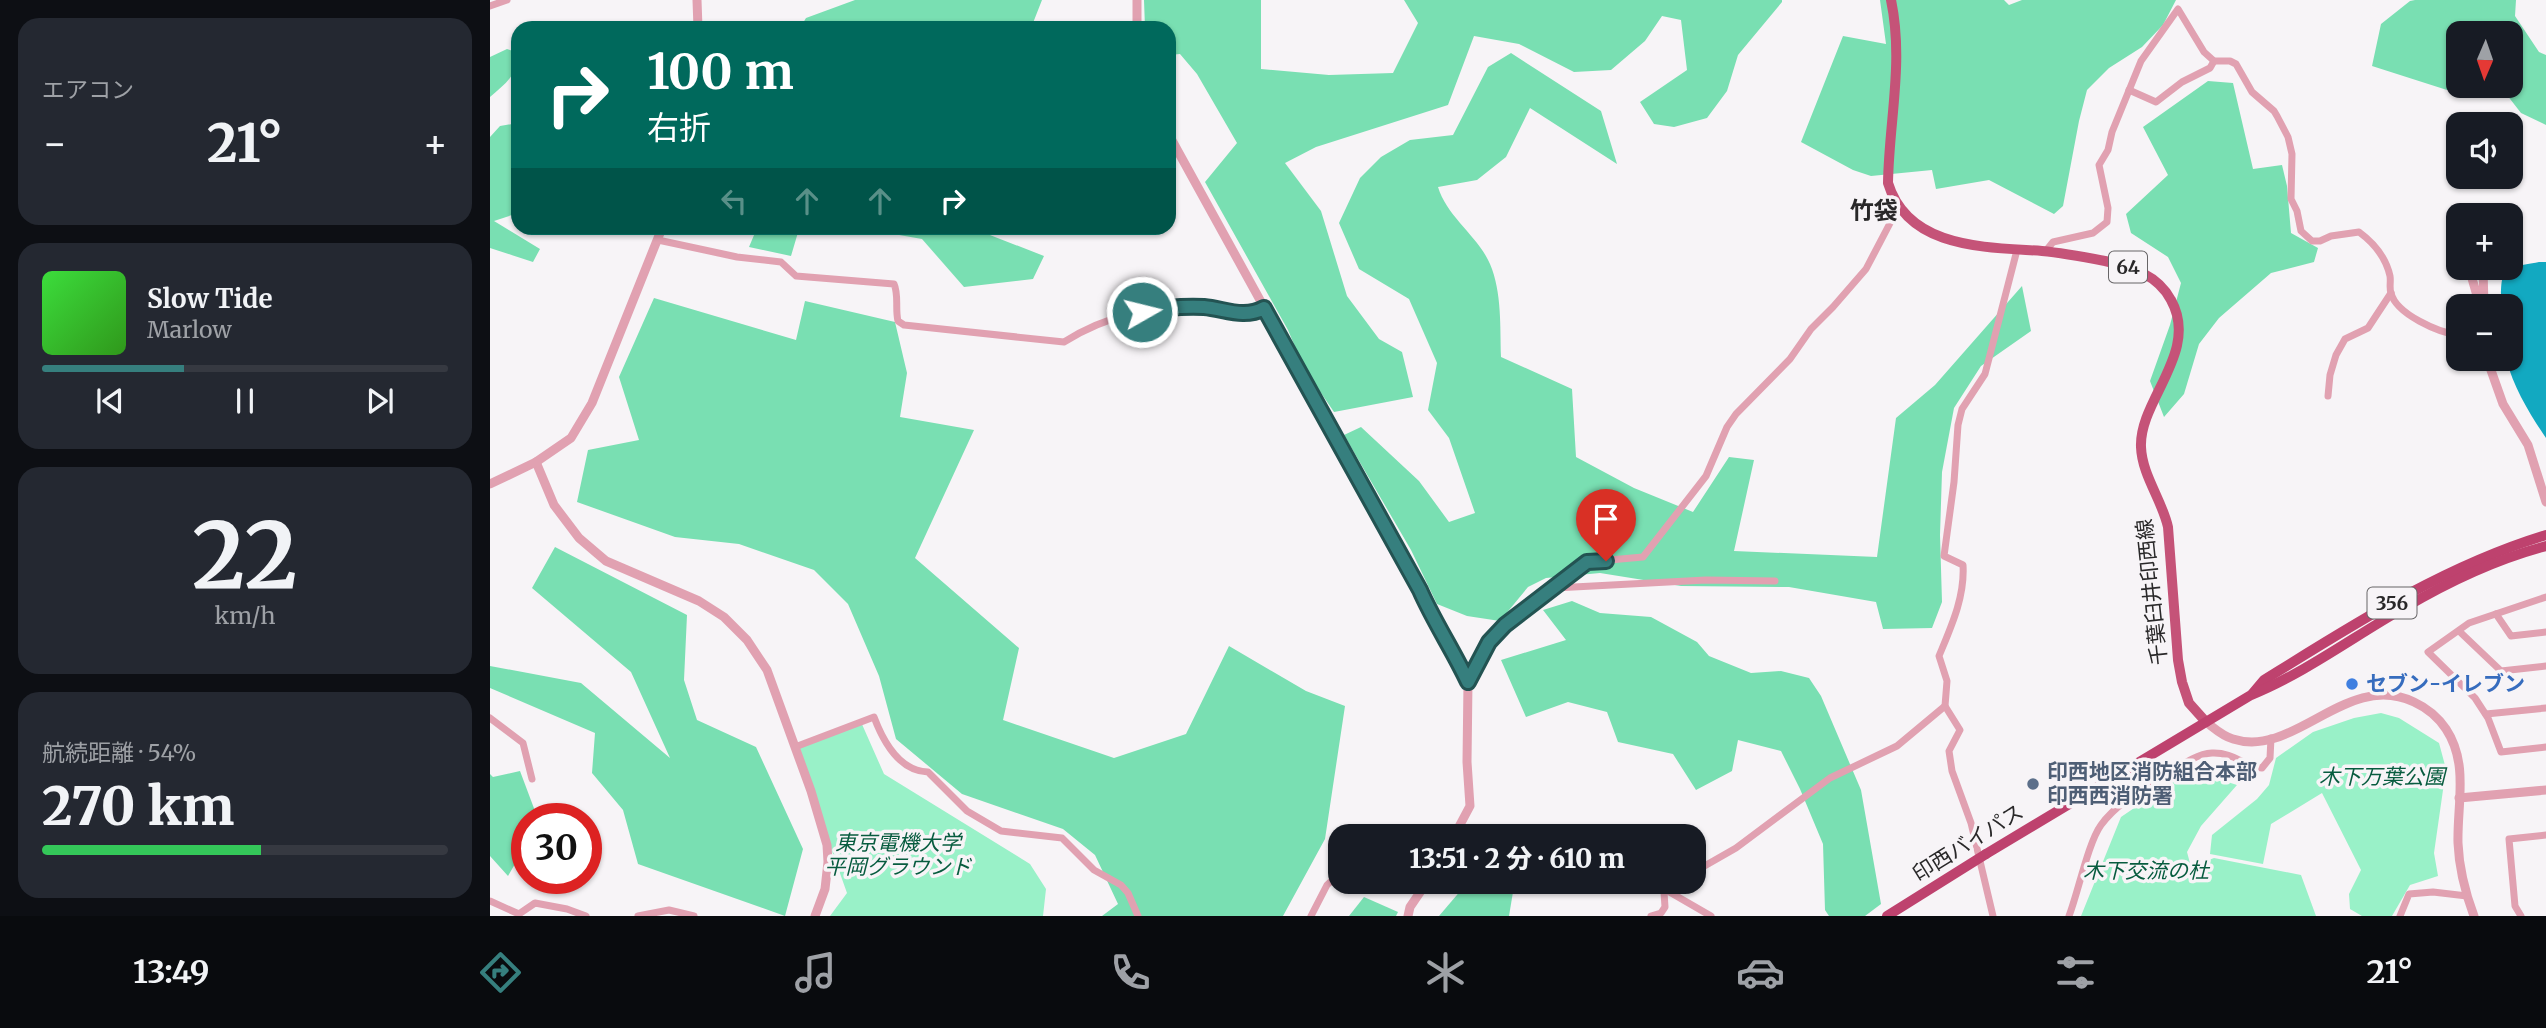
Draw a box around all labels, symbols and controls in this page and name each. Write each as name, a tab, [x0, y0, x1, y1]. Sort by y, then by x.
north arrow	[2446, 21, 2524, 98]
map controls	[2446, 21, 2523, 371]
text: 100 m	[647, 41, 794, 102]
icon: right	[532, 49, 623, 140]
text: エアコン	[42, 75, 134, 104]
text: 右折	[647, 108, 711, 148]
text: 21°	[207, 111, 283, 176]
button: sound	[2446, 112, 2523, 189]
text: −	[42, 120, 67, 167]
text: +	[423, 120, 448, 167]
icon: left	[715, 182, 753, 220]
icon: ahead	[788, 182, 826, 220]
icon: ahead	[861, 182, 899, 220]
icon: right	[934, 182, 972, 220]
district label: 竹袋	[1850, 195, 1898, 226]
button: +	[2446, 203, 2523, 280]
road number: 64	[2109, 252, 2147, 282]
position arrow	[1105, 275, 1179, 349]
text: Slow Tide	[147, 282, 273, 315]
button: −	[2446, 294, 2523, 371]
text: Marlow	[147, 315, 232, 344]
icon: previous	[91, 382, 129, 420]
icon: pause	[226, 382, 264, 420]
icon: next	[361, 382, 399, 420]
pin	[1576, 489, 1636, 561]
text: 22	[192, 498, 298, 613]
icon: arrive	[1587, 500, 1625, 538]
street label: 千葉臼井印西線	[2130, 518, 2173, 667]
road number: 356	[2368, 588, 2416, 618]
text: km/h	[215, 601, 275, 630]
place label: セブン-イレブン	[2366, 670, 2525, 697]
marker: セブン-イレブン	[2344, 676, 2360, 692]
text: 航続距離 · 54%	[42, 738, 196, 767]
place label: 印西地区消防組合本部 印西西消防署	[2047, 758, 2257, 809]
park label: 木下万葉公園	[2319, 763, 2448, 790]
text: 270 km	[42, 774, 234, 839]
marker: 印西地区消防組合本部 印西西消防署	[2025, 776, 2041, 792]
street label: 印西バイパス	[1907, 798, 2028, 887]
speed limit sign: 30	[511, 803, 602, 894]
park label: 東京電機大学 平岡グラウンド	[825, 829, 972, 880]
text: 13:51 · 2 分 · 610 m	[1409, 842, 1625, 875]
park label: 木下交流の杜	[2083, 857, 2211, 884]
icon: directions	[476, 948, 525, 997]
icon: music	[791, 948, 840, 997]
icon: phone	[1106, 948, 1155, 997]
icon: climate	[1421, 948, 1470, 997]
icon: car	[1736, 948, 1785, 997]
icon: filters	[2051, 948, 2100, 997]
text: 13:49	[133, 952, 210, 992]
text: 21°	[2367, 952, 2413, 992]

